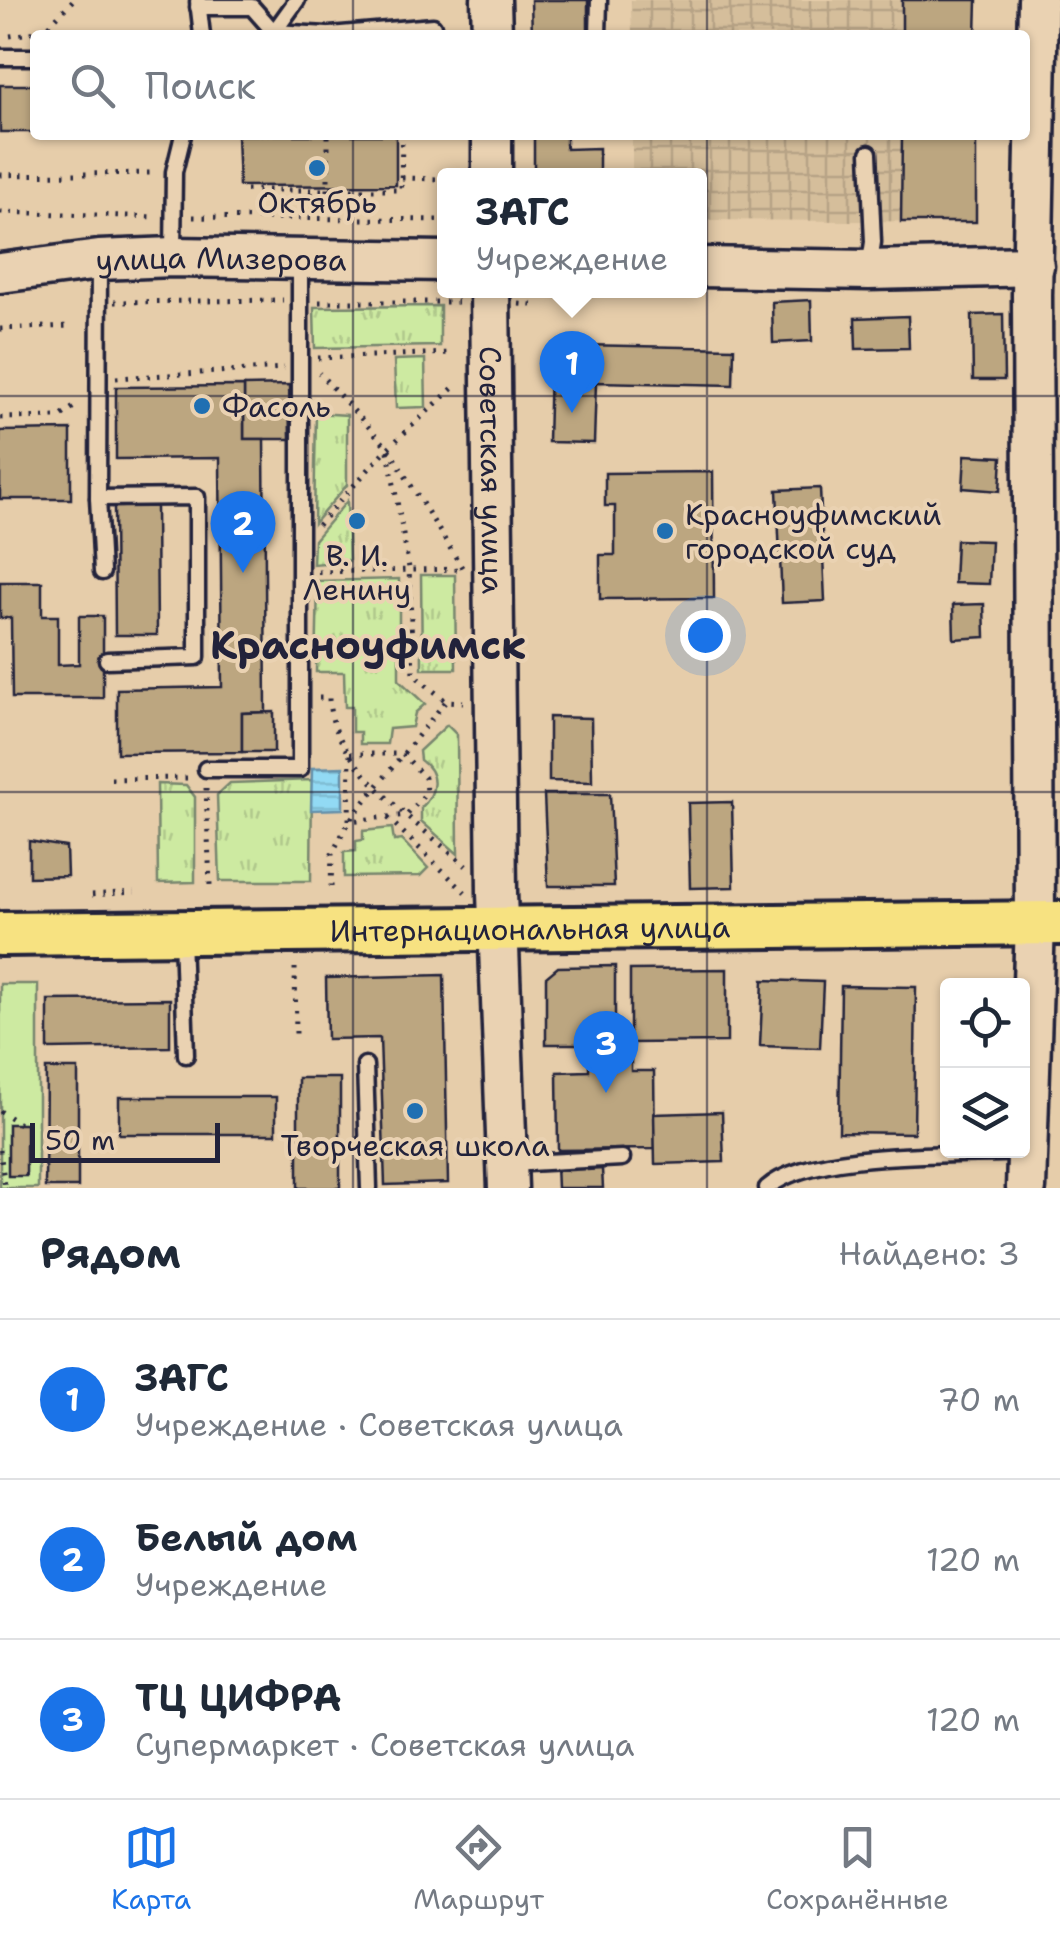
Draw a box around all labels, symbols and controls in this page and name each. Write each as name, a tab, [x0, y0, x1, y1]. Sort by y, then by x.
search box	[30, 30, 1030, 140]
icon: search	[65, 58, 120, 113]
text: Поиск	[145, 60, 256, 111]
marker: Октябрь	[306, 157, 328, 179]
popup	[437, 168, 707, 298]
place label: Октябрь	[257, 182, 377, 223]
text: ЗАГС	[476, 186, 570, 237]
street label: улица Мизерова	[95, 236, 347, 281]
text: Учреждение	[476, 237, 668, 280]
pin: 1	[540, 330, 604, 413]
street label: Советская улица	[470, 346, 514, 595]
place label: Фасоль	[222, 386, 331, 427]
marker: Фасоль	[191, 395, 213, 417]
pin: 2	[210, 490, 276, 573]
place label: Красноуфимский городской суд	[685, 494, 942, 569]
marker: В. И. Ленину	[346, 510, 368, 532]
marker: Красноуфимский городской суд	[654, 520, 676, 542]
place label: В. И. Ленину	[303, 535, 411, 610]
your location	[680, 610, 731, 661]
district label: Красноуфимск	[210, 618, 526, 672]
street label: Интернациональная улица	[329, 906, 731, 951]
map controls	[940, 978, 1030, 1158]
button: locate	[940, 978, 1030, 1068]
pin: 3	[574, 1010, 638, 1093]
button: layers	[940, 1068, 1030, 1158]
marker: Творческая школа	[404, 1100, 426, 1122]
scale bar	[30, 1118, 220, 1162]
text: 50 m	[45, 1121, 115, 1159]
place label: Творческая школа	[280, 1125, 550, 1166]
text: Рядом	[40, 1225, 181, 1281]
text: Найдено: 3	[839, 1232, 1020, 1275]
text: ЗАГС	[135, 1352, 229, 1403]
text: 1	[65, 1378, 80, 1421]
text: 70 m	[937, 1378, 1020, 1421]
text: Учреждение · Советская улица	[135, 1403, 623, 1446]
text: Белый дом	[135, 1512, 357, 1563]
text: 2	[61, 1538, 84, 1581]
text: 120 m	[926, 1538, 1020, 1581]
text: Учреждение	[135, 1563, 327, 1606]
text: ТЦ ЦИФРА	[135, 1672, 342, 1723]
text: 3	[61, 1698, 84, 1741]
text: 120 m	[926, 1698, 1020, 1741]
text: Супермаркет · Советская улица	[135, 1723, 634, 1766]
tab: Карта	[111, 1820, 191, 1918]
tab: Маршрут	[413, 1820, 544, 1918]
tab: Сохранённые	[766, 1820, 949, 1918]

